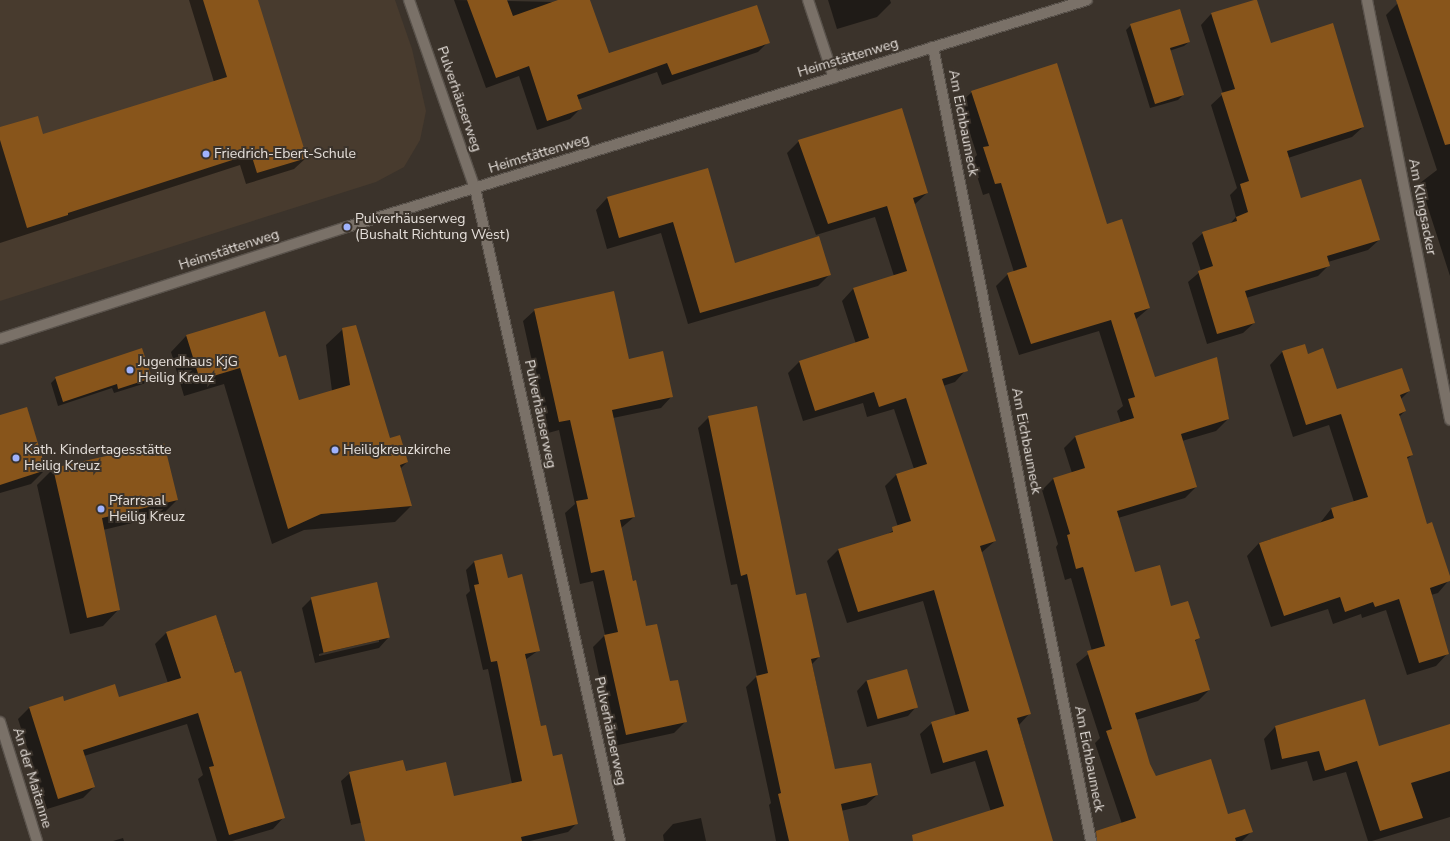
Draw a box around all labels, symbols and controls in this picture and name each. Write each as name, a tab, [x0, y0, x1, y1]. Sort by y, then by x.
street label: Heimstättenweg	[796, 35, 900, 81]
street label: Pulverhäuserweg	[433, 44, 485, 154]
street label: Am Eichbaumeck	[944, 68, 982, 178]
street label: Heimstättenweg	[487, 131, 591, 177]
place label: Friedrich-Ebert-Schule	[214, 146, 356, 162]
marker: Friedrich-Ebert-Schule	[201, 149, 211, 159]
street label: Am Klingsacker	[1404, 157, 1440, 257]
place label: Pulverhäuserweg (Bushalt Richtung West)	[355, 211, 510, 244]
marker: Pulverhäuserweg (Bushalt Richtung West)	[342, 222, 352, 232]
street label: Heimstättenweg	[177, 226, 281, 274]
place label: Jugendhaus KjG Heilig Kreuz	[138, 354, 238, 386]
street label: Pulverhäuserweg	[520, 358, 560, 470]
marker: Jugendhaus KjG Heilig Kreuz	[125, 365, 135, 375]
street label: Am Eichbaumeck	[1007, 386, 1045, 496]
place label: Kath. Kindertagesstätte Heilig Kreuz	[24, 442, 171, 474]
place label: Heiligkreuzkirche	[343, 442, 451, 458]
marker: Heiligkreuzkirche	[330, 445, 340, 455]
marker: Kath. Kindertagesstätte Heilig Kreuz	[11, 453, 21, 463]
place label: Pfarrsaal Heilig Kreuz	[109, 493, 185, 526]
marker: Pfarrsaal Heilig Kreuz	[96, 504, 106, 514]
street label: Pulverhäuserweg	[590, 675, 630, 787]
street label: Am Eichbaumeck	[1070, 704, 1108, 814]
street label: An der Maitanne	[9, 726, 55, 830]

